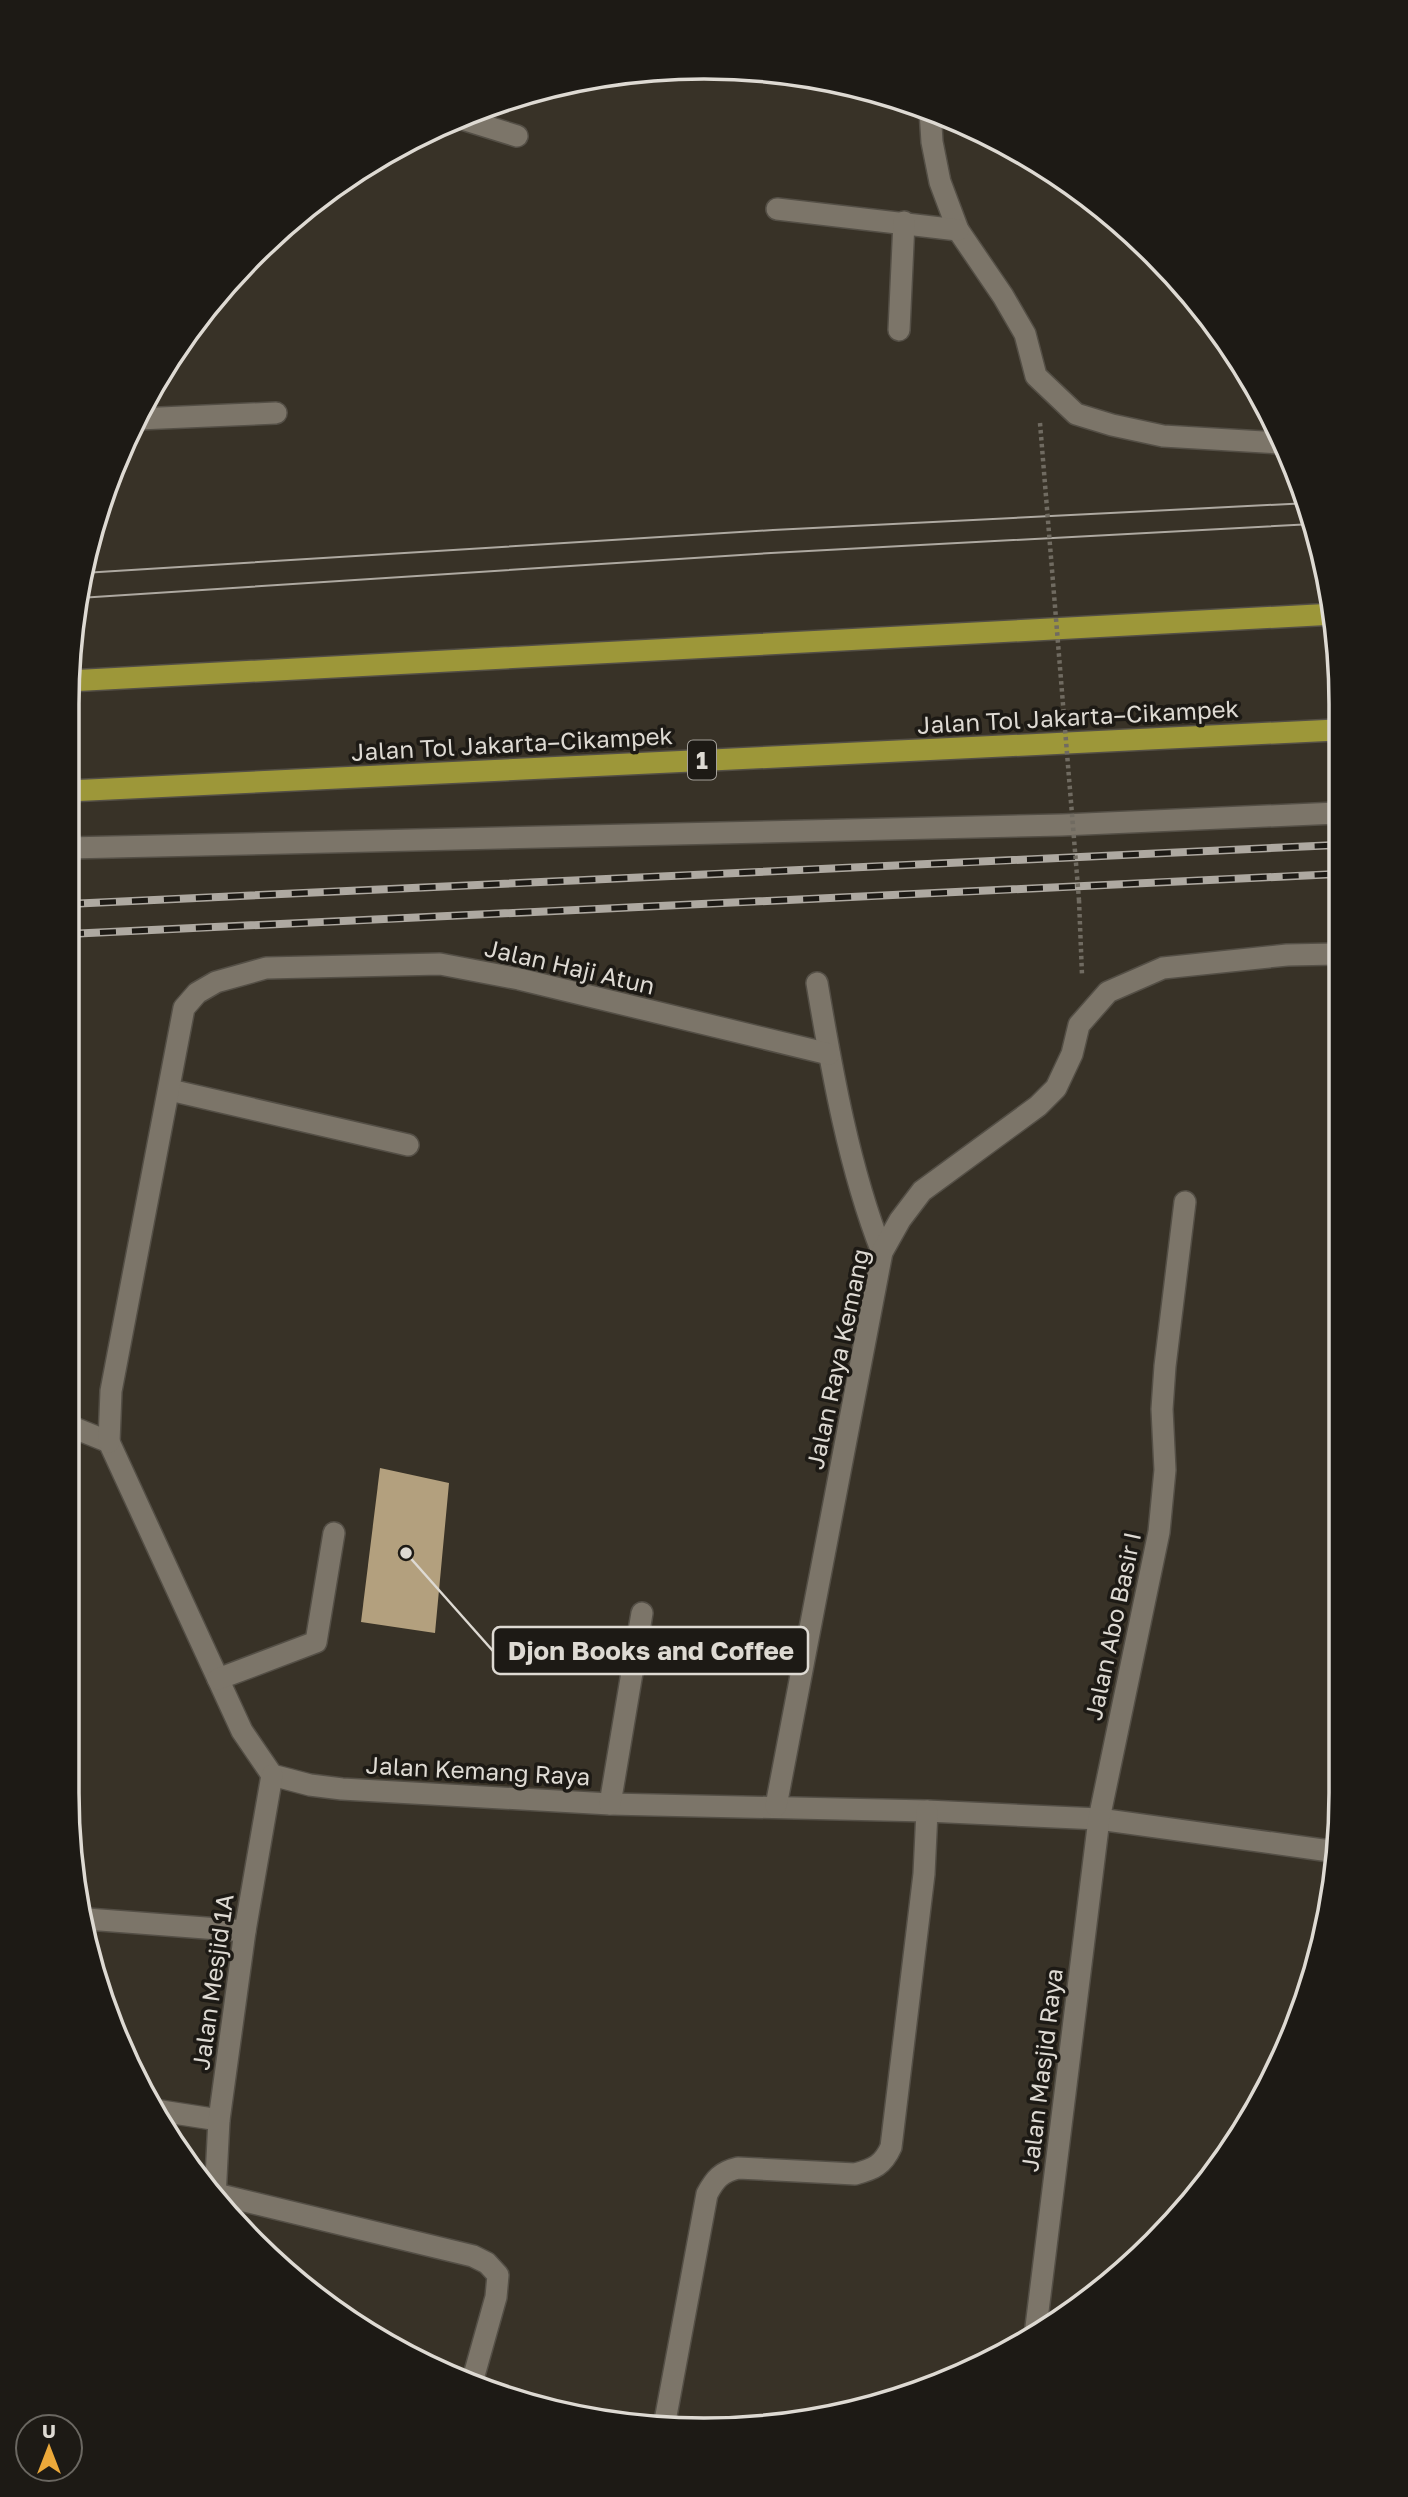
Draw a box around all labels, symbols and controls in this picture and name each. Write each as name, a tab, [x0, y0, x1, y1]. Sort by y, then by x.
street label: Jalan Tol Jakarta–Cikampek	[916, 693, 1240, 739]
street label: Jalan Tol Jakarta–Cikampek	[350, 720, 674, 766]
road number: 1	[688, 740, 716, 780]
street label: Jalan Haji Atun	[482, 932, 658, 1000]
street label: Jalan Raya Kemang	[799, 1246, 875, 1472]
street label: Jalan Abo Basir I	[1078, 1529, 1146, 1723]
callout: Djon Books and Coffee	[493, 1627, 808, 1674]
text: Djon Books and Coffee	[508, 1635, 794, 1666]
street label: Jalan Kemang Raya	[365, 1750, 591, 1790]
street label: Jalan Mesjid 1A	[185, 1892, 239, 2072]
street label: Jalan Masjid Raya	[1014, 1967, 1068, 2173]
north arrow	[14, 2413, 84, 2483]
text: U	[42, 2419, 56, 2442]

